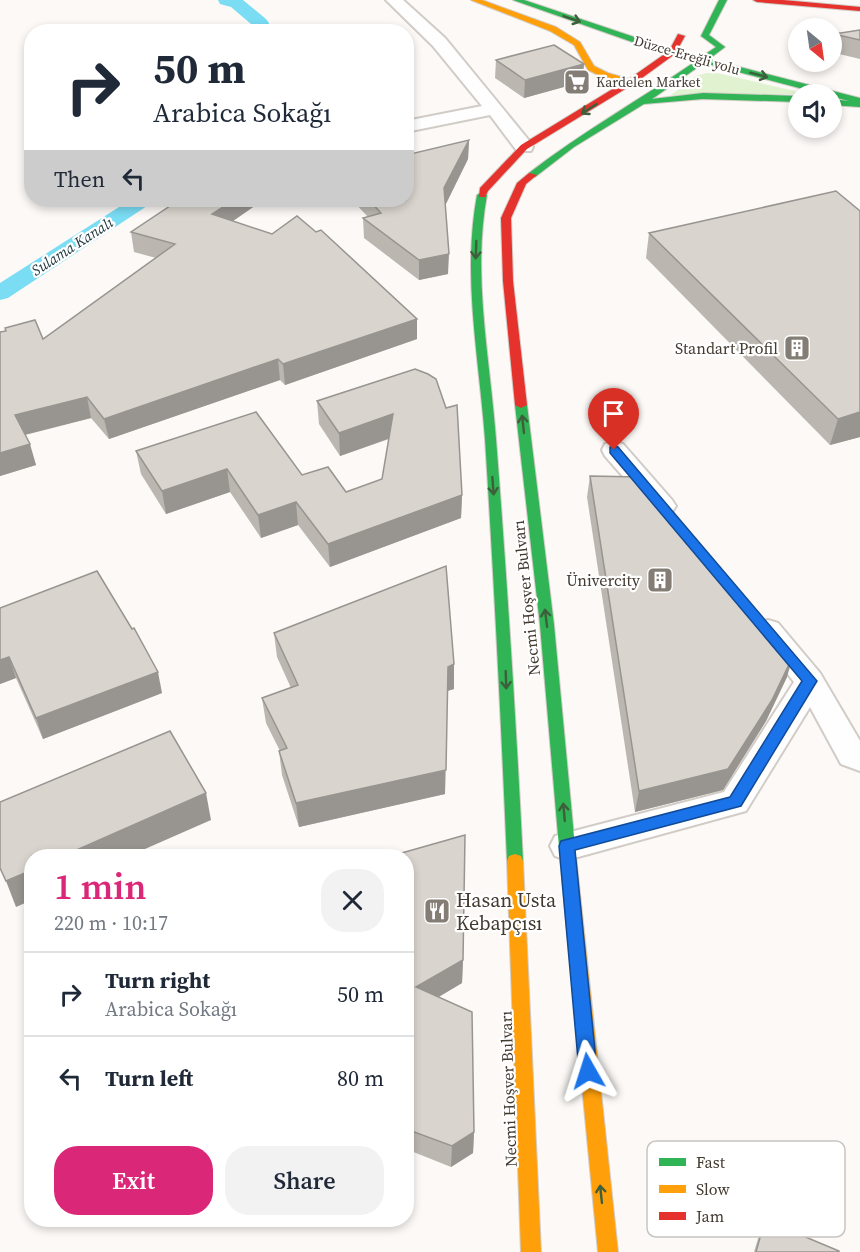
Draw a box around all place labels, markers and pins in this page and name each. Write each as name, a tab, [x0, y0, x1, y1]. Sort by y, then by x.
supermarket icon: Kardelen Market	[562, 67, 592, 97]
place label: Kardelen Market	[596, 72, 701, 92]
building icon: Standart Profil	[782, 333, 812, 363]
place label: Standart Profil	[675, 337, 778, 359]
pin	[588, 388, 639, 450]
building icon: Ünivercity	[645, 565, 675, 595]
place label: Ünivercity	[566, 569, 641, 591]
place label: Hasan Usta Kebapçısı	[456, 886, 557, 937]
restaurant icon: Hasan Usta Kebapçısı	[422, 896, 452, 926]

